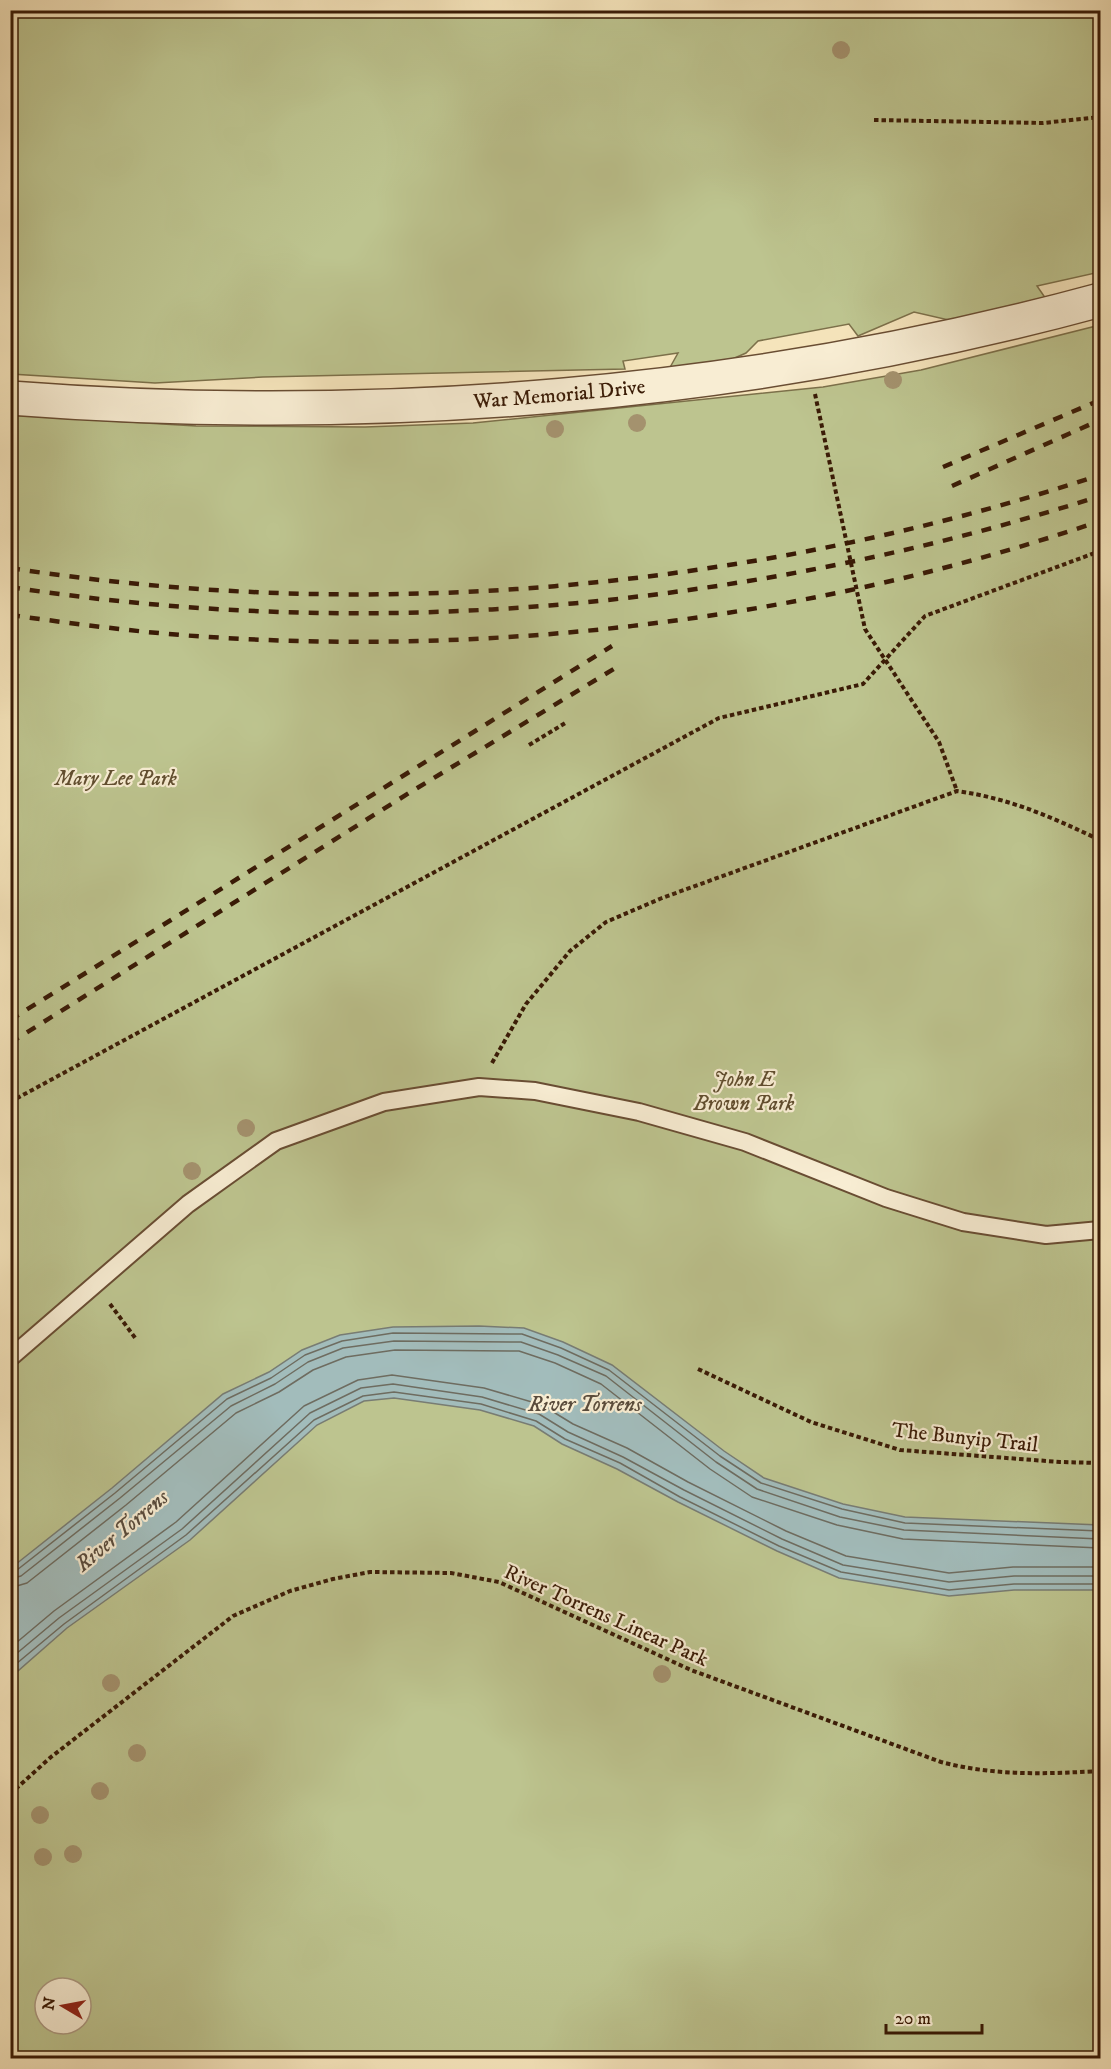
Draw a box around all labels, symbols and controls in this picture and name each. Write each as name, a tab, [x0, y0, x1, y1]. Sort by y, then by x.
street label: War Memorial Drive	[472, 374, 647, 415]
park label: Mary Lee Park	[53, 766, 177, 792]
park label: John E Brown Park	[693, 1067, 795, 1117]
water label: River Torrens	[527, 1391, 643, 1418]
street label: The Bunyip Trail	[891, 1417, 1040, 1459]
water label: River Torrens	[69, 1483, 175, 1578]
street label: River Torrens Linear Park	[500, 1559, 713, 1673]
north arrow	[33, 1976, 93, 2036]
text: N	[38, 1995, 60, 2012]
scale bar	[886, 1997, 982, 2035]
text: 20 m	[895, 2008, 931, 2030]

